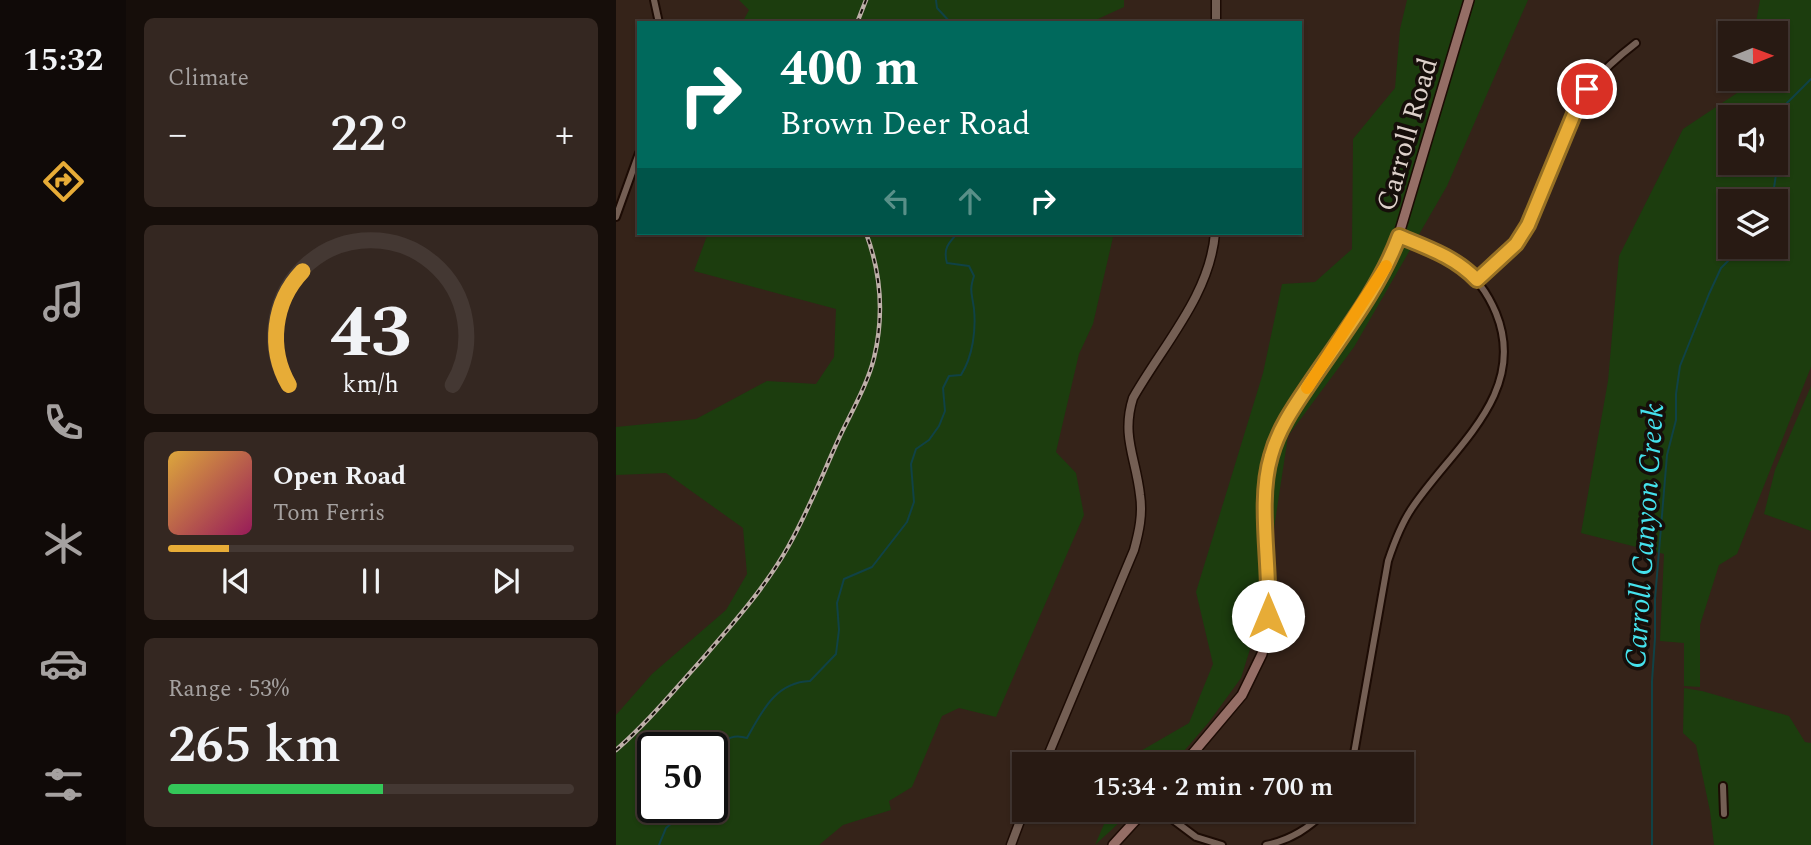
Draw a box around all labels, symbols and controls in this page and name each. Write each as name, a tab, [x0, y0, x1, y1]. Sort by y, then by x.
north arrow	[1718, 21, 1788, 91]
map controls	[1718, 21, 1788, 259]
text: 400 m	[780, 32, 919, 107]
text: 15:32	[23, 36, 103, 85]
icon: right	[665, 49, 756, 140]
street label: Carroll Road	[1365, 53, 1450, 216]
pin	[1557, 59, 1617, 119]
text: Climate	[168, 61, 249, 96]
icon: arrive	[1568, 70, 1606, 108]
text: 22°	[330, 95, 412, 174]
text: Brown Deer Road	[780, 100, 1030, 149]
button: sound	[1718, 105, 1788, 175]
text: −	[168, 106, 187, 164]
text: +	[555, 106, 574, 164]
icon: directions	[39, 157, 88, 206]
icon: left	[878, 182, 916, 220]
icon: ahead	[951, 182, 989, 220]
icon: right	[1024, 182, 1062, 220]
button: layers	[1718, 189, 1788, 259]
icon: music	[39, 277, 88, 326]
text: 43	[330, 279, 412, 390]
text: km/h	[343, 366, 399, 404]
icon: phone	[39, 398, 88, 447]
water label: Carroll Canyon Creek	[1613, 402, 1677, 670]
text: Open Road	[273, 456, 406, 496]
text: Tom Ferris	[273, 496, 385, 531]
icon: climate	[39, 519, 88, 568]
icon: previous	[217, 562, 255, 600]
icon: pause	[352, 562, 390, 600]
icon: next	[487, 562, 525, 600]
position arrow	[1231, 579, 1305, 653]
icon: car	[39, 639, 88, 688]
text: Range · 53%	[168, 672, 289, 707]
text: 265 km	[168, 706, 341, 785]
speed limit sign: 50	[637, 732, 728, 823]
icon: filters	[39, 760, 88, 809]
text: 15:34 · 2 min · 700 m	[1093, 767, 1333, 807]

